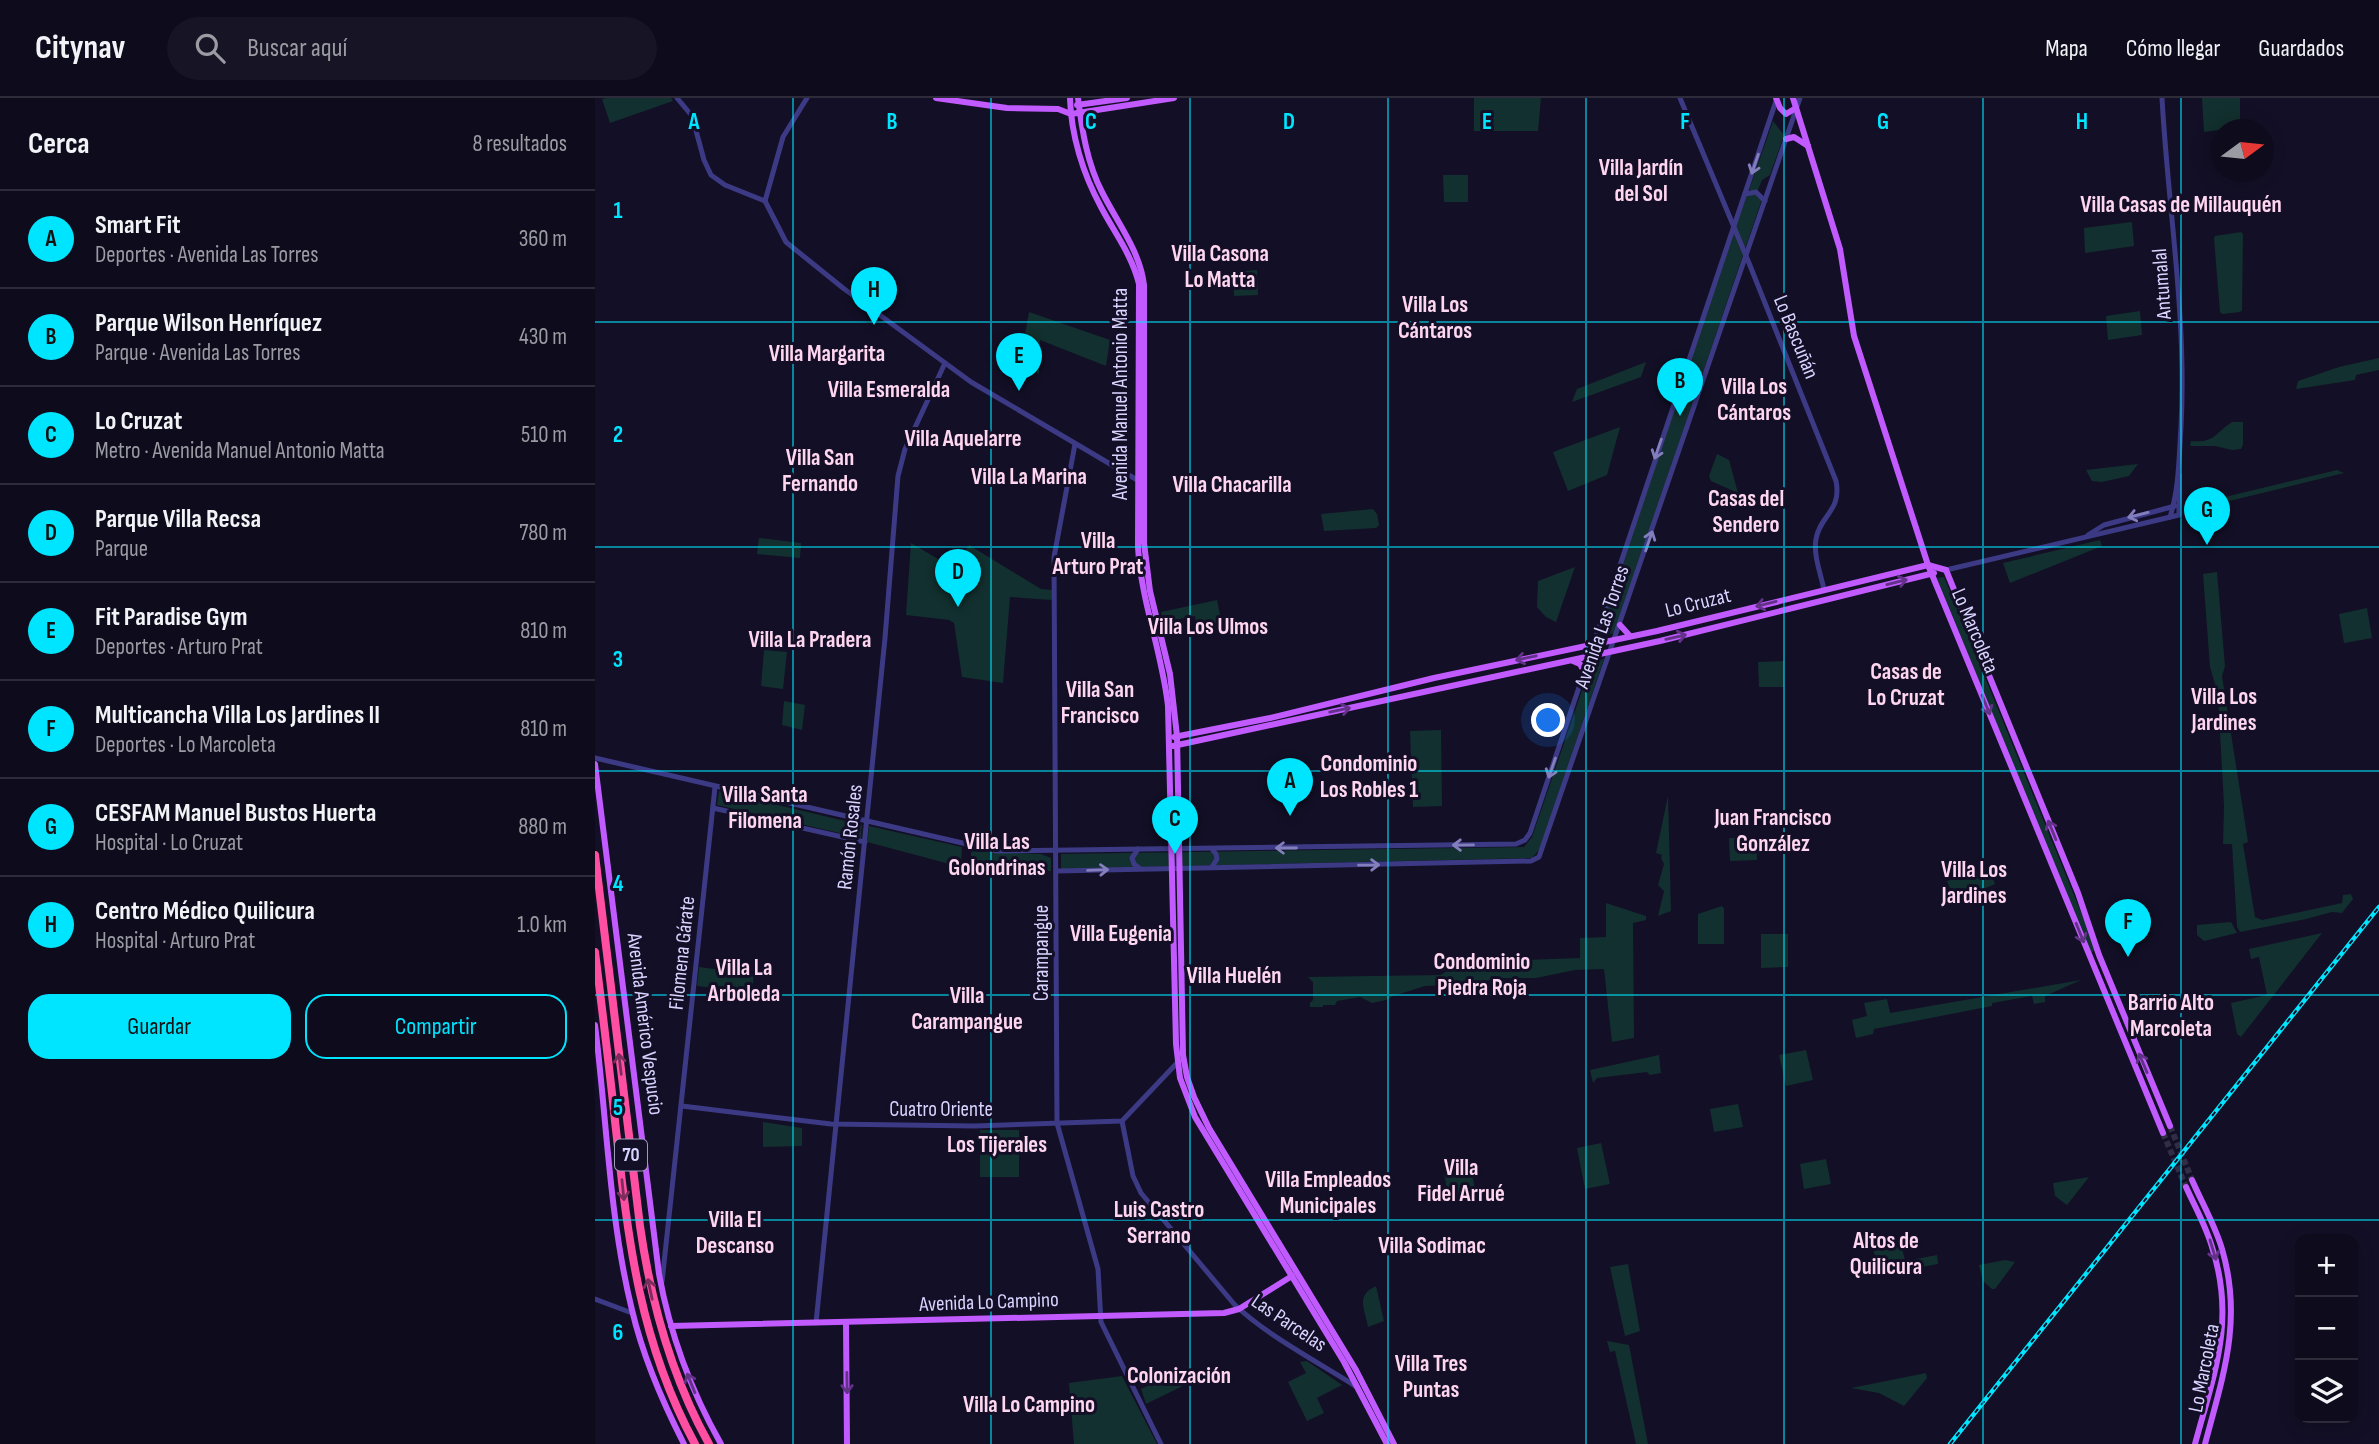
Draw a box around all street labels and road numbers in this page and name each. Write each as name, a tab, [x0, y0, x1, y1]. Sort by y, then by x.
street label: Antumalal	[2147, 248, 2177, 321]
street label: Avenida Manuel Antonio Matta	[1108, 288, 1133, 501]
street label: Lo Bascuñán	[1768, 292, 1824, 382]
street label: Avenida Las Torres	[1569, 562, 1635, 693]
street label: Lo Cruzat	[1663, 583, 1733, 623]
street label: Lo Marcoleta	[1946, 585, 2004, 677]
street label: Ramón Rosales	[832, 783, 868, 891]
street label: Filomena Gárate	[664, 895, 700, 1011]
street label: Carampangue	[1029, 905, 1054, 1001]
street label: Avenida Américo Vespucio	[621, 931, 669, 1116]
street label: Cuatro Oriente	[889, 1097, 993, 1122]
road number: 70	[615, 1140, 647, 1170]
street label: Avenida Lo Campino	[918, 1287, 1059, 1317]
street label: Las Parcelas	[1247, 1289, 1331, 1357]
street label: Lo Marcoleta	[2183, 1322, 2225, 1414]

